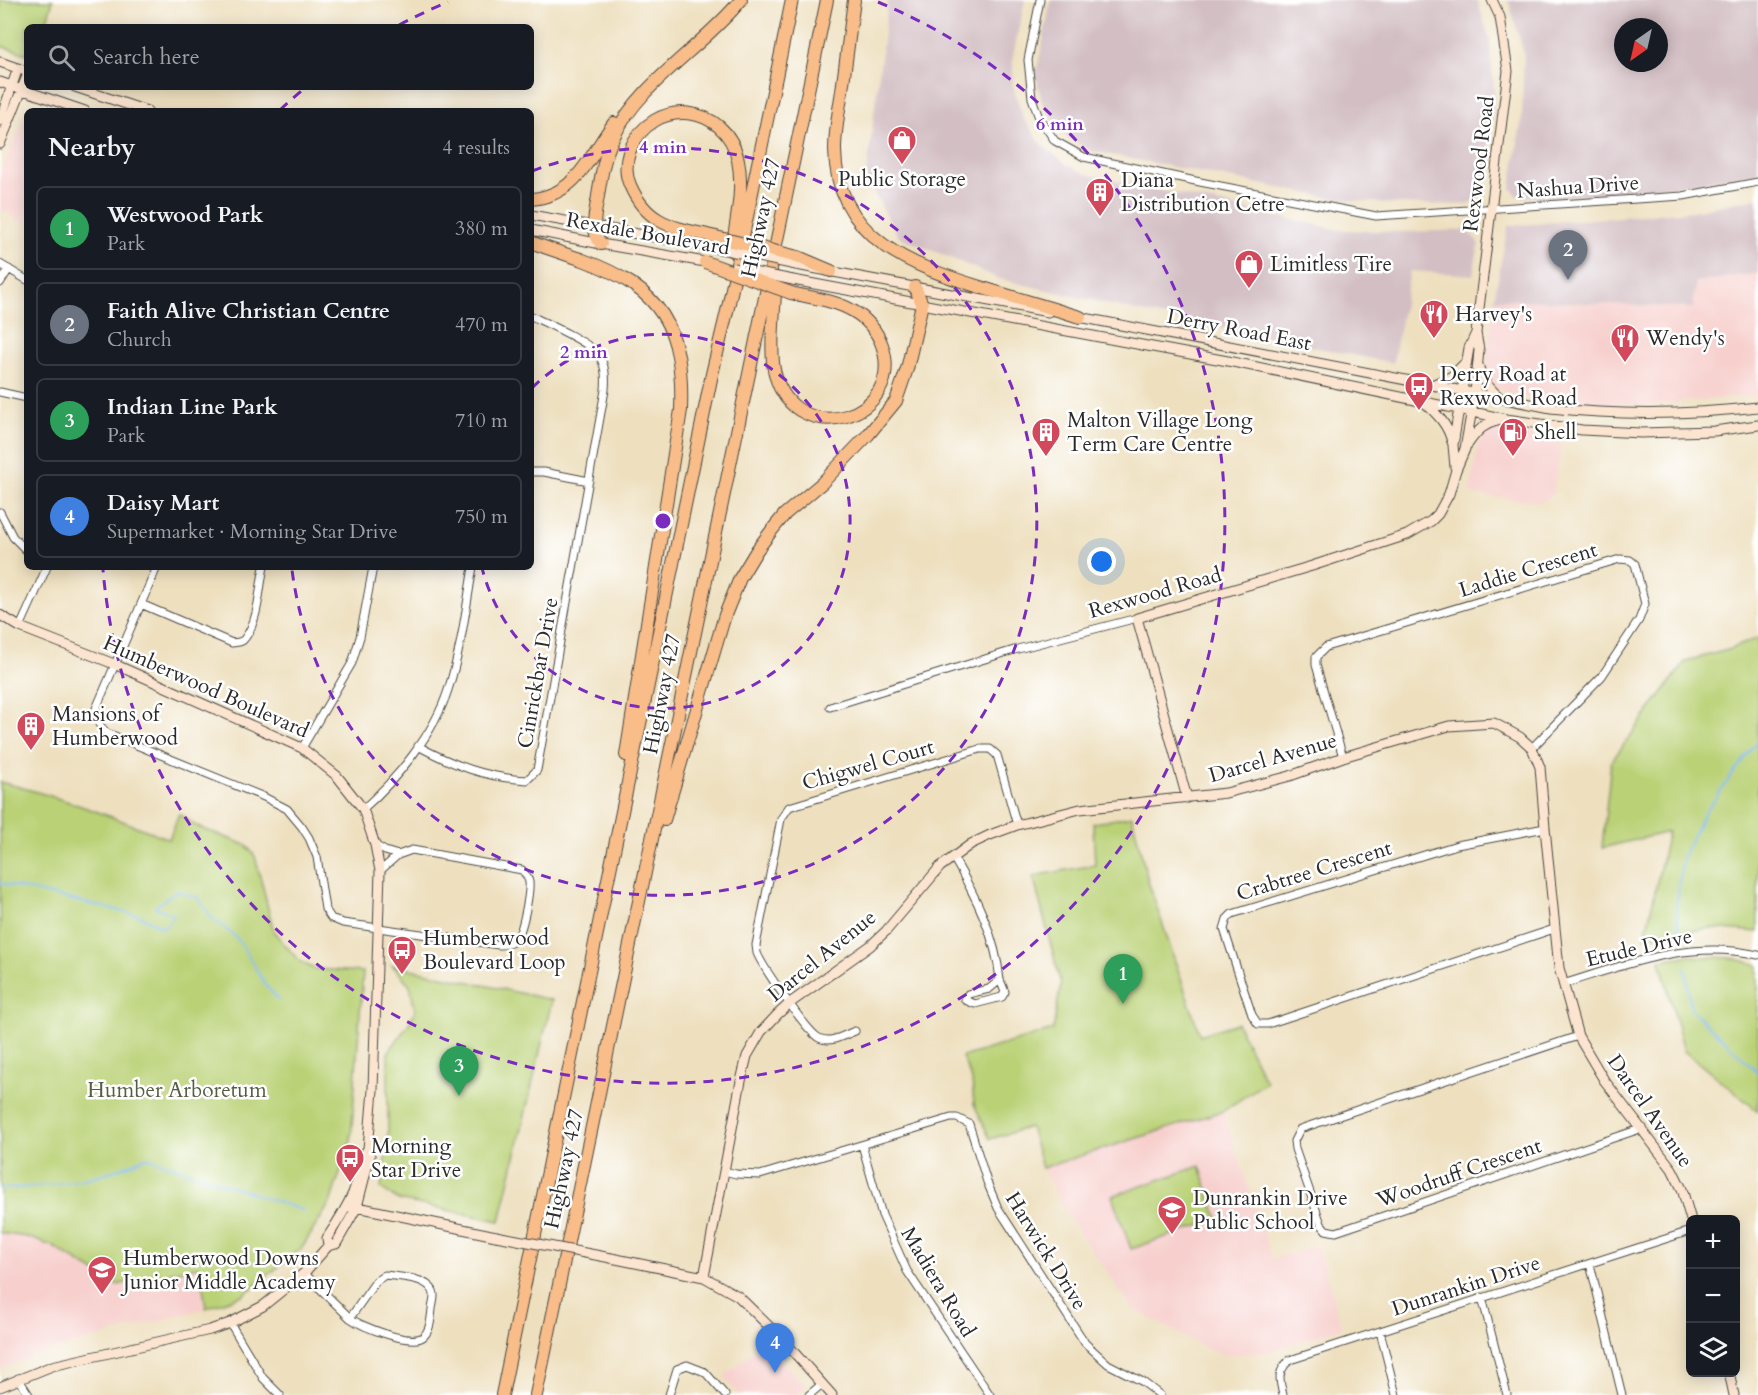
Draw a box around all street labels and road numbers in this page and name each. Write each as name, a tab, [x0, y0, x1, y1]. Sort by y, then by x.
street label: Rexwood Road	[1456, 94, 1502, 234]
street label: Highway 427	[734, 155, 788, 281]
street label: Nashua Drive	[1516, 168, 1640, 206]
street label: Rexdale Boulevard	[564, 205, 732, 263]
street label: Derry Road East	[1165, 302, 1314, 358]
street label: Laddie Crescent	[1455, 535, 1601, 605]
street label: Rexwood Road	[1085, 560, 1225, 626]
street label: Cinrickbar Drive	[510, 595, 566, 751]
street label: Humberwood Boulevard	[99, 629, 313, 745]
street label: Highway 427	[636, 631, 688, 756]
street label: Darcel Avenue	[1206, 726, 1340, 790]
street label: Chigwel Court	[799, 732, 938, 798]
street label: Crabtree Crescent	[1233, 833, 1396, 908]
street label: Darcel Avenue	[762, 903, 882, 1009]
street label: Etude Drive	[1583, 922, 1695, 974]
street label: Darcel Avenue	[1600, 1049, 1700, 1173]
street label: Highway 427	[537, 1106, 591, 1232]
street label: Woodruff Crescent	[1372, 1131, 1546, 1215]
street label: Harwick Drive	[998, 1186, 1094, 1316]
street label: Madiera Road	[894, 1221, 982, 1343]
street label: Dunrankin Drive	[1388, 1248, 1544, 1324]

